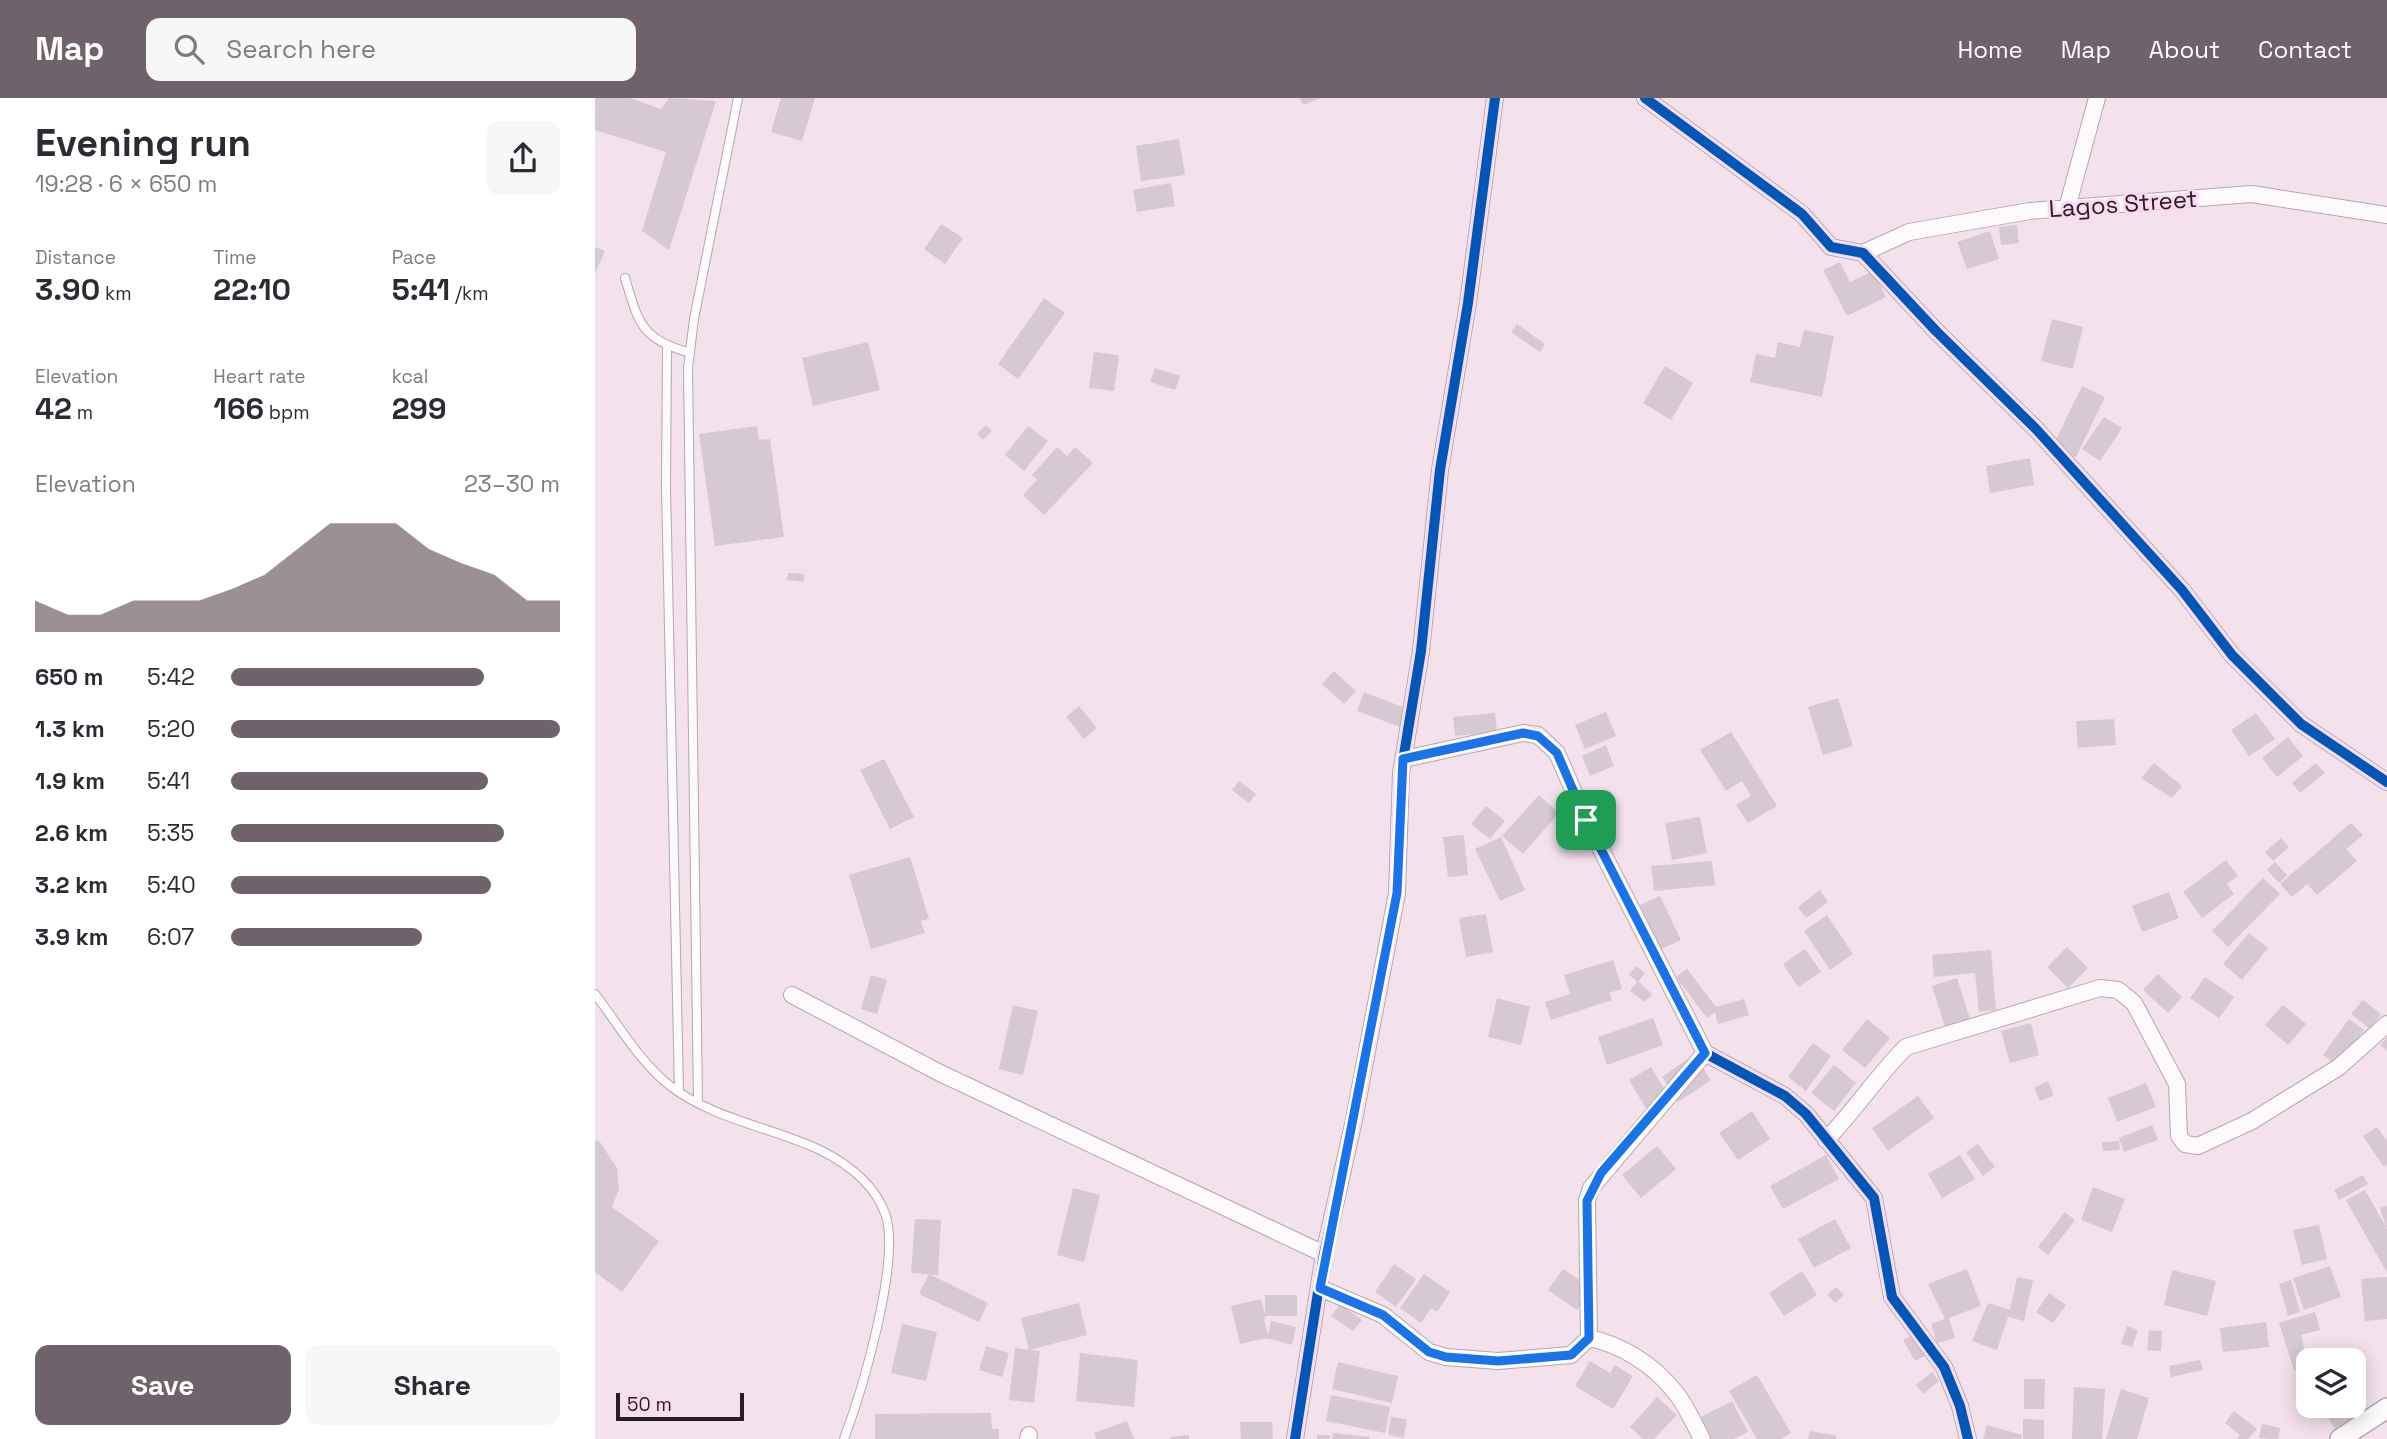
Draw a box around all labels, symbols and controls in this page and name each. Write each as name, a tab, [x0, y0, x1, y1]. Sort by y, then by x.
search box	[146, 18, 636, 81]
text: Map	[35, 28, 104, 70]
icon: search	[170, 30, 208, 68]
text: Search here	[226, 32, 376, 66]
text: Home	[1957, 34, 2023, 65]
text: Map	[2061, 34, 2111, 65]
text: About	[2149, 34, 2220, 65]
text: Contact	[2258, 34, 2352, 65]
text: Evening run	[35, 119, 251, 167]
button: share	[486, 121, 560, 195]
text: 19:28 · 6 × 650 m	[35, 169, 217, 199]
street label: Lagos Street	[2048, 183, 2198, 224]
text: Distance	[35, 245, 116, 270]
text: Time	[213, 245, 257, 270]
text: Pace	[392, 245, 436, 270]
text: 3.90	[35, 270, 100, 309]
text: 22:10	[213, 270, 291, 309]
text: 5:41	[392, 270, 450, 309]
text: km	[100, 281, 132, 306]
text: /km	[450, 281, 489, 306]
text: Elevation	[35, 364, 118, 389]
text: Heart rate	[213, 364, 306, 389]
text: kcal	[392, 364, 428, 389]
text: 42	[35, 389, 72, 428]
text: 166	[213, 389, 264, 428]
text: 299	[392, 389, 446, 428]
text: m	[72, 400, 93, 425]
text: bpm	[264, 400, 310, 425]
text: Elevation	[35, 469, 136, 499]
text: 23–30 m	[464, 469, 560, 499]
text: 650 m	[35, 662, 103, 692]
text: 5:42	[147, 662, 195, 692]
text: 1.3 km	[35, 714, 105, 744]
text: 5:20	[147, 714, 195, 744]
text: 1.9 km	[35, 766, 105, 796]
text: 5:41	[147, 766, 190, 796]
pin	[1556, 790, 1616, 850]
icon: arrive	[1567, 801, 1605, 839]
text: 2.6 km	[35, 818, 108, 848]
text: 5:35	[147, 818, 194, 848]
text: 3.2 km	[35, 870, 108, 900]
text: 5:40	[147, 870, 196, 900]
text: 3.9 km	[35, 922, 108, 952]
text: 6:07	[147, 922, 194, 952]
button: Save	[35, 1345, 291, 1425]
button: Share	[305, 1345, 560, 1425]
map controls	[2296, 1348, 2366, 1418]
button: layers	[2296, 1348, 2366, 1418]
scale bar	[616, 1390, 744, 1422]
text: 50 m	[627, 1392, 672, 1417]

